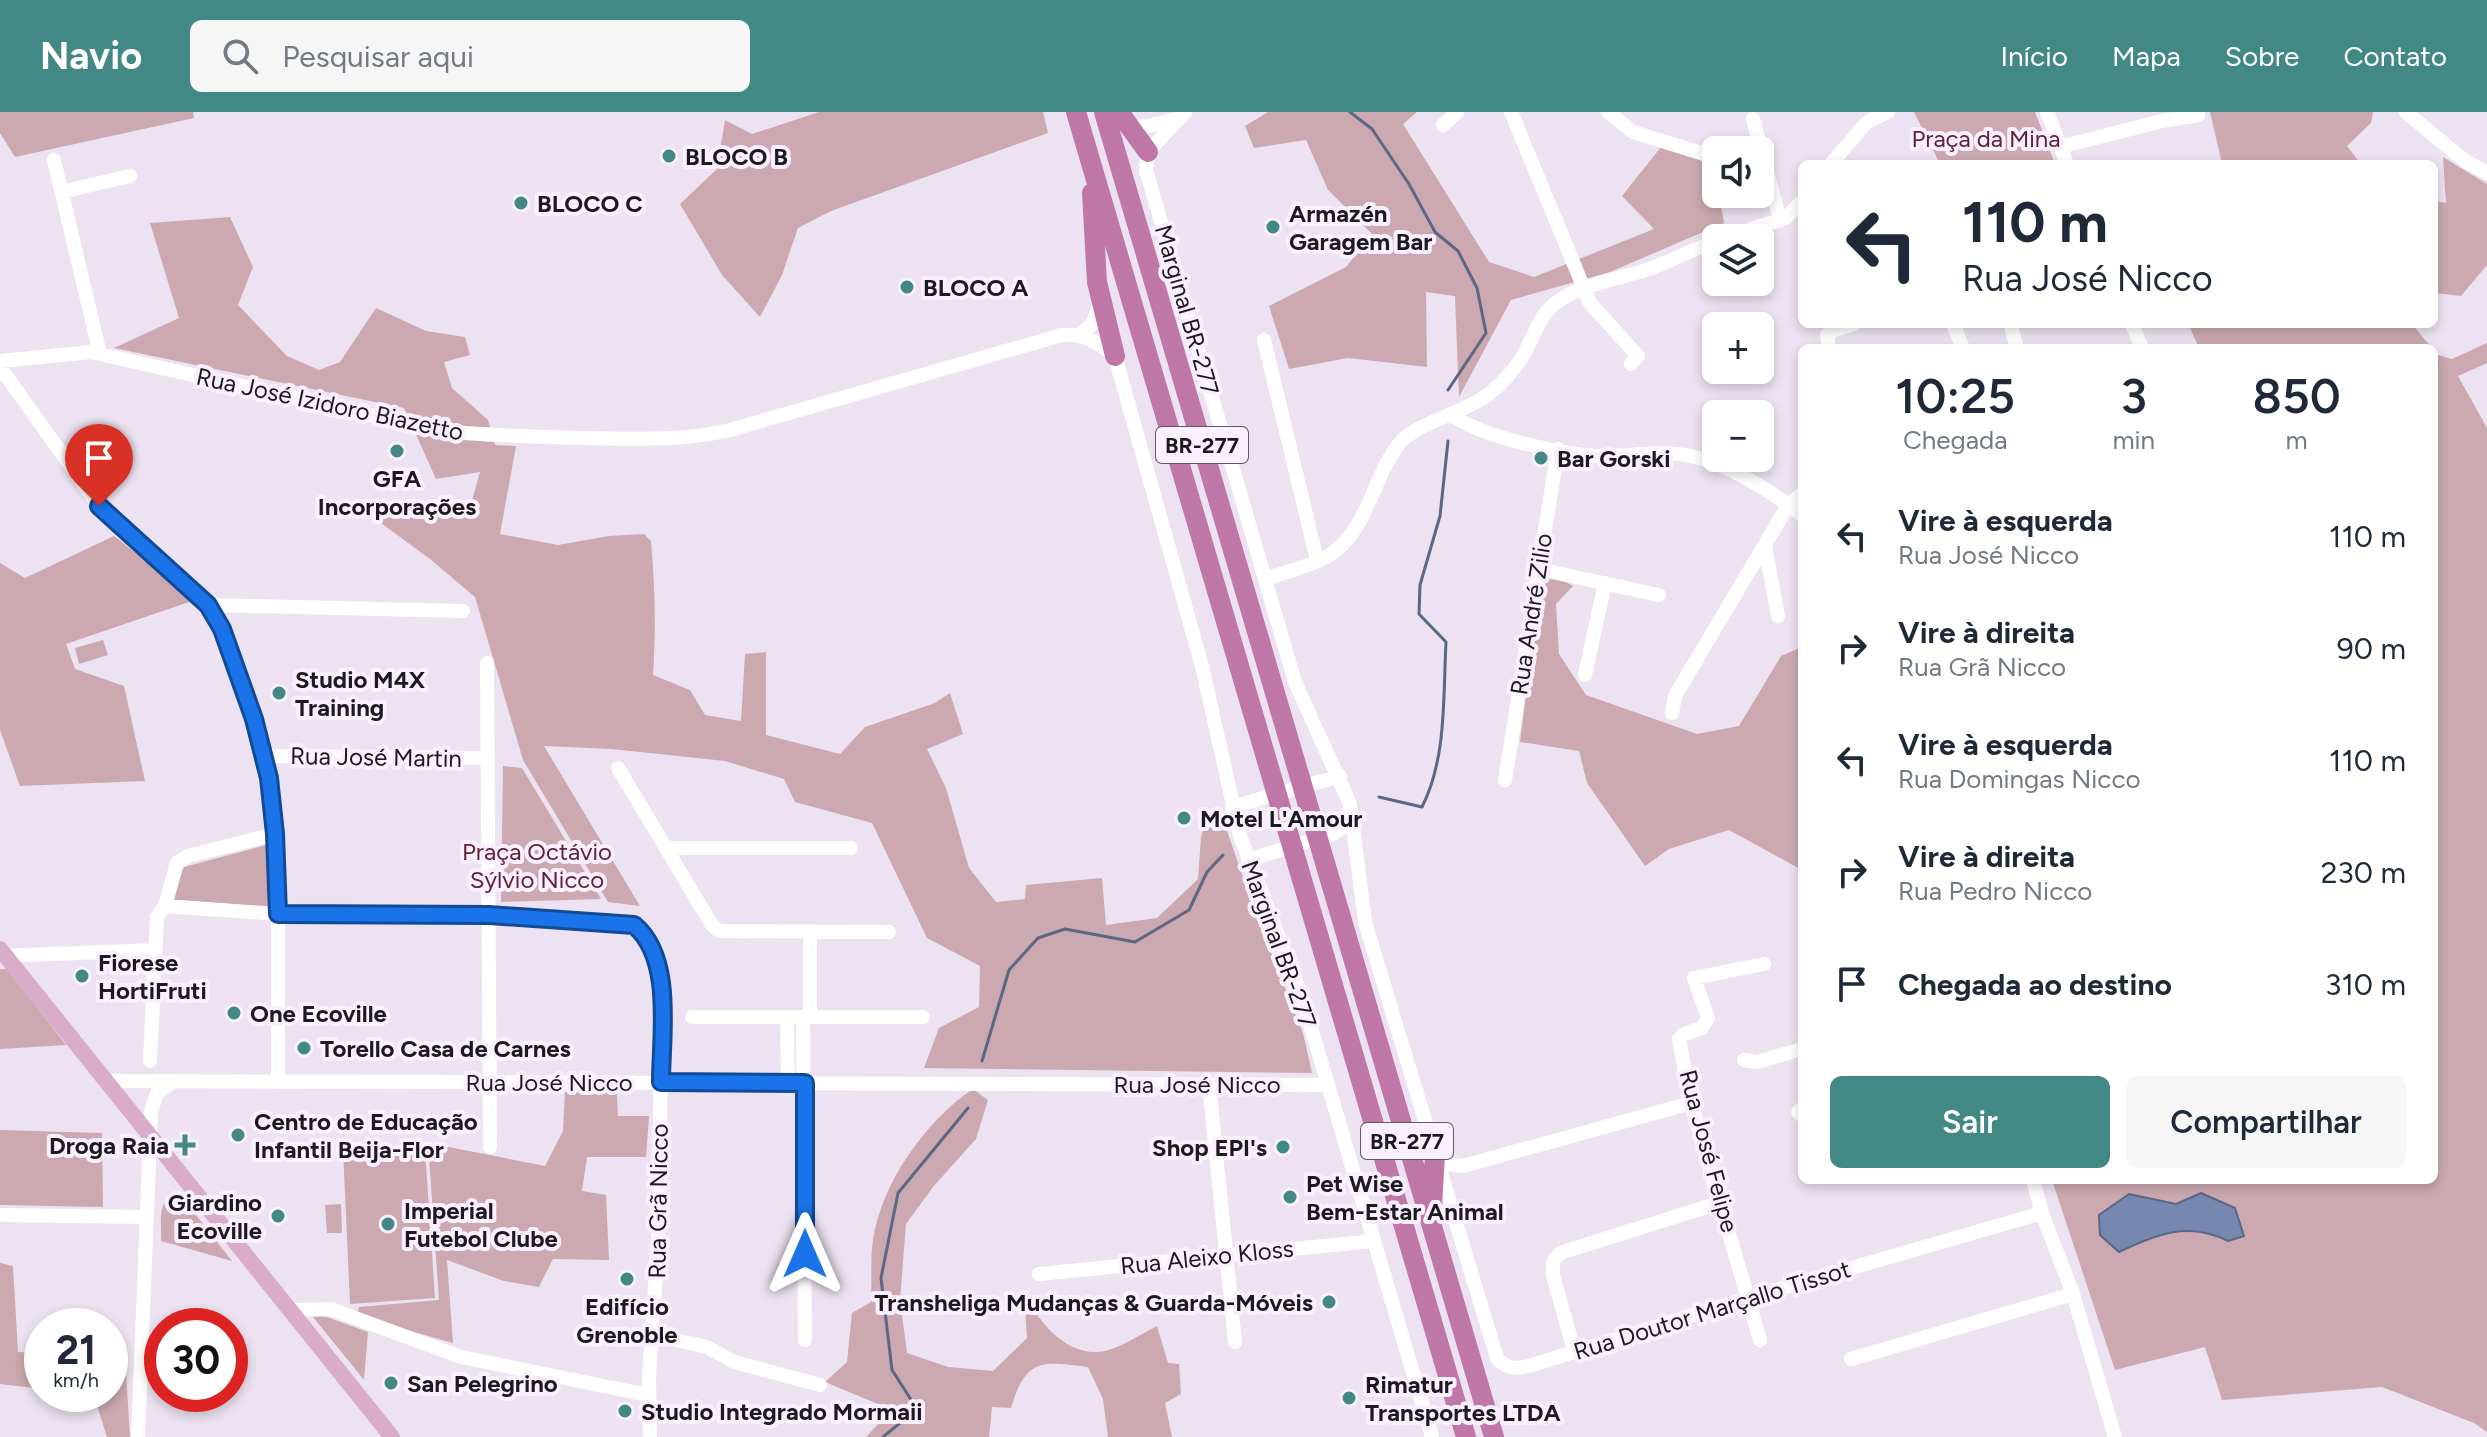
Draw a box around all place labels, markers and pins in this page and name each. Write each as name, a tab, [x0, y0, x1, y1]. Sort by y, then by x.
place label: BLOCO B	[685, 142, 788, 171]
marker: BLOCO B	[660, 147, 678, 165]
place label: BLOCO C	[537, 189, 643, 218]
marker: BLOCO C	[512, 194, 530, 212]
place label: Armazén Garagem Bar	[1289, 199, 1432, 256]
marker: Armazén Garagem Bar	[1264, 218, 1282, 236]
place label: BLOCO A	[923, 273, 1028, 302]
marker: BLOCO A	[898, 278, 916, 296]
pin	[65, 424, 133, 506]
marker: GFA Incorporações	[388, 442, 406, 460]
place label: Bar Gorski	[1557, 444, 1671, 473]
marker: Bar Gorski	[1532, 449, 1550, 467]
place label: GFA Incorporações	[318, 464, 476, 521]
place label: Studio M4X Training	[295, 665, 426, 722]
marker: Studio M4X Training	[270, 684, 288, 702]
place label: Motel L'Amour	[1200, 804, 1362, 833]
marker: Motel L'Amour	[1175, 809, 1193, 827]
place label: Fiorese HortiFruti	[98, 948, 207, 1005]
marker: Fiorese HortiFruti	[73, 967, 91, 985]
place label: One Ecoville	[250, 999, 387, 1028]
marker: One Ecoville	[225, 1004, 243, 1022]
place label: Torello Casa de Carnes	[320, 1034, 571, 1063]
marker: Torello Casa de Carnes	[295, 1039, 313, 1057]
place label: Centro de Educação Infantil Beija-Flor	[254, 1107, 478, 1164]
marker: Centro de Educação Infantil Beija-Flor	[229, 1126, 247, 1144]
place label: Droga Raia	[49, 1131, 169, 1160]
place label: Shop EPI's	[1152, 1133, 1267, 1162]
marker: Droga Raia	[176, 1136, 194, 1154]
marker: Shop EPI's	[1274, 1138, 1292, 1156]
place label: Pet Wise Bem-Estar Animal	[1306, 1169, 1504, 1226]
place label: Giardino Ecoville	[168, 1188, 262, 1245]
marker: Pet Wise Bem-Estar Animal	[1281, 1188, 1299, 1206]
place label: Imperial Futebol Clube	[404, 1196, 558, 1253]
marker: Giardino Ecoville	[269, 1207, 287, 1225]
marker: Imperial Futebol Clube	[379, 1215, 397, 1233]
marker: Edifício Grenoble	[618, 1270, 636, 1288]
place label: Transheliga Mudanças & Guarda-Móveis	[874, 1288, 1313, 1317]
place label: Edifício Grenoble	[576, 1292, 678, 1349]
marker: Transheliga Mudanças & Guarda-Móveis	[1320, 1293, 1338, 1311]
place label: San Pelegrino	[407, 1369, 558, 1398]
place label: Rimatur Transportes LTDA	[1365, 1370, 1561, 1427]
marker: San Pelegrino	[382, 1374, 400, 1392]
marker: Rimatur Transportes LTDA	[1340, 1389, 1358, 1407]
place label: Studio Integrado Mormaii	[641, 1397, 923, 1426]
marker: Studio Integrado Mormaii	[616, 1402, 634, 1420]

